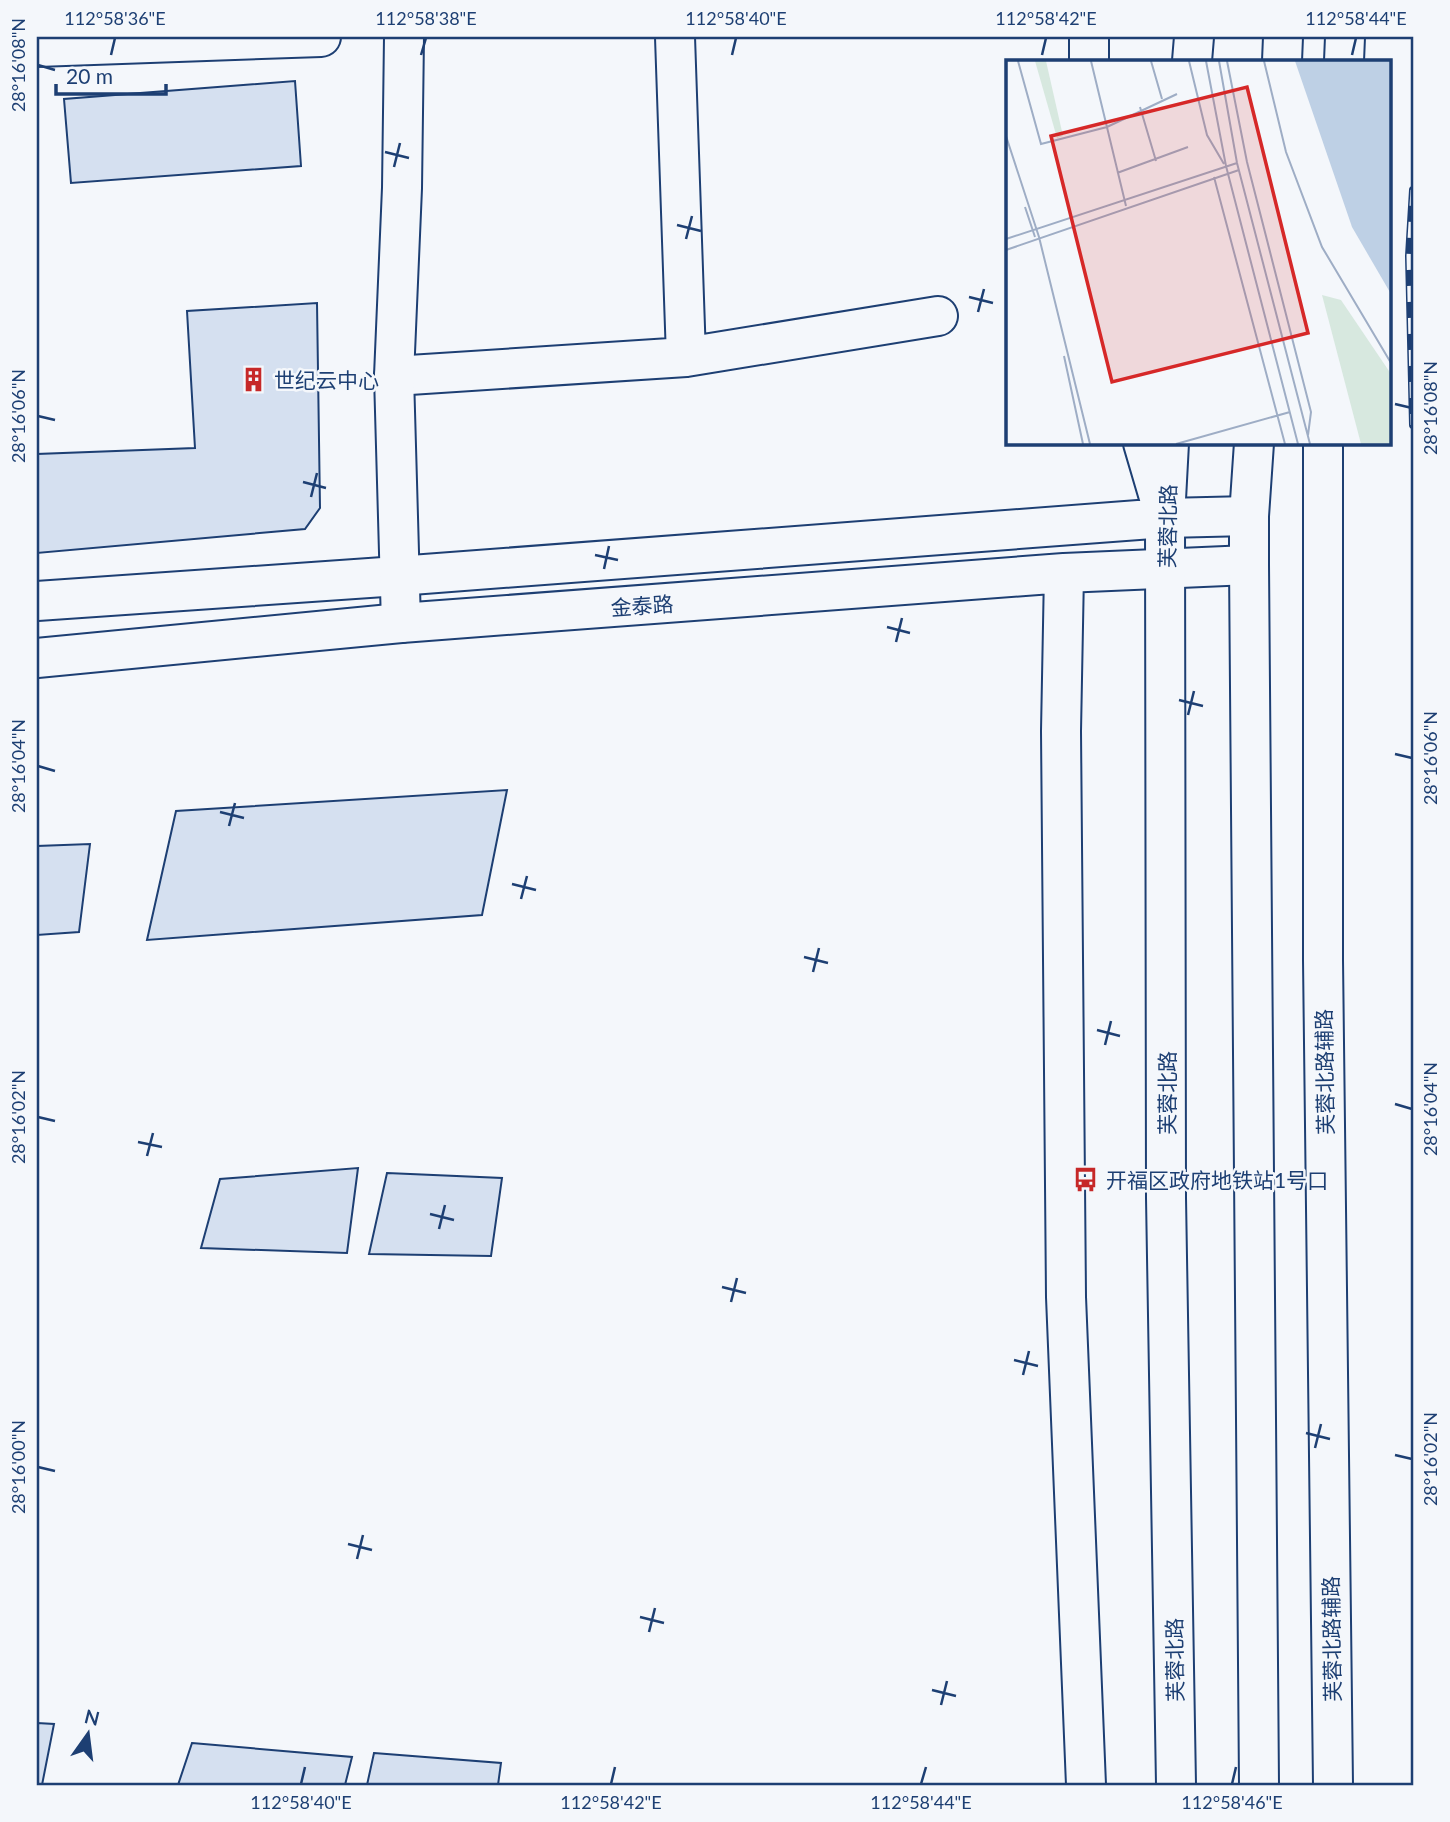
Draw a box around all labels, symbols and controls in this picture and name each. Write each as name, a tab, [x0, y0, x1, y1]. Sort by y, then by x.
text: 112°58'36"E	[64, 7, 166, 29]
text: 112°58'38"E	[375, 7, 477, 29]
text: 112°58'40"E	[685, 7, 787, 29]
text: 112°58'42"E	[995, 7, 1097, 29]
text: 112°58'44"E	[1305, 7, 1407, 29]
text: 28°16'08"N	[7, 18, 29, 112]
scale bar	[56, 52, 166, 96]
inset map	[1006, 60, 1390, 444]
text: 20 m	[66, 63, 113, 88]
text: 28°16'08"N	[1419, 361, 1441, 455]
building icon: 世纪云中心	[240, 365, 268, 393]
place label: 世纪云中心	[274, 367, 379, 392]
text: 28°16'06"N	[7, 369, 29, 463]
street label: 芙蓉北路	[1154, 484, 1180, 568]
street label: 金泰路	[610, 590, 674, 620]
text: 28°16'06"N	[1419, 711, 1441, 805]
text: 28°16'04"N	[7, 719, 29, 813]
street label: 芙蓉北路辅路	[1310, 1009, 1338, 1135]
street label: 芙蓉北路	[1154, 1051, 1179, 1135]
text: 28°16'04"N	[1419, 1062, 1441, 1156]
text: 28°16'02"N	[7, 1070, 29, 1164]
bus stop icon: 开福区政府地铁站1号口	[1072, 1165, 1100, 1193]
place label: 开福区政府地铁站1号口	[1106, 1167, 1328, 1192]
text: 28°16'02"N	[1419, 1412, 1441, 1506]
text: 28°16'00"N	[7, 1420, 29, 1514]
street label: 芙蓉北路辅路	[1317, 1576, 1345, 1702]
street label: 芙蓉北路	[1161, 1618, 1187, 1702]
north arrow	[52, 1700, 122, 1770]
text: N	[82, 1704, 102, 1730]
text: 112°58'40"E	[250, 1791, 352, 1813]
text: 112°58'42"E	[560, 1791, 662, 1813]
text: 112°58'44"E	[870, 1791, 972, 1813]
text: 112°58'46"E	[1181, 1791, 1283, 1813]

